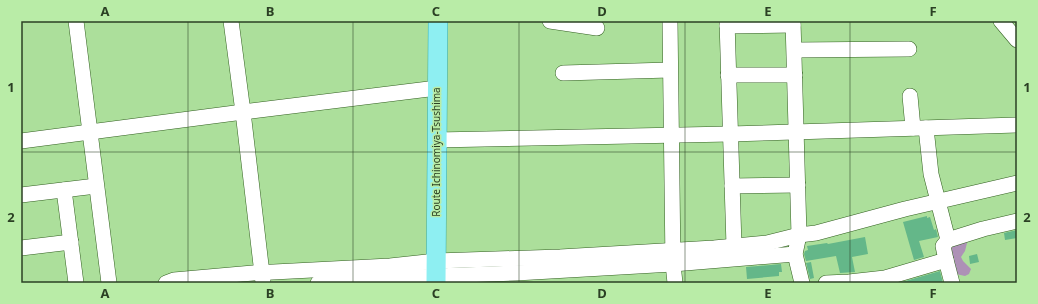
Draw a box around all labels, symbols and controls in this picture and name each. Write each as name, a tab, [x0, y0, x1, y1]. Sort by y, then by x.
text: A	[101, 2, 110, 20]
text: B	[266, 2, 274, 20]
text: C	[432, 2, 440, 20]
text: D	[597, 2, 607, 20]
text: E	[764, 2, 772, 20]
text: F	[929, 2, 937, 20]
text: 1	[7, 78, 15, 96]
text: 1	[1023, 78, 1031, 96]
street label: Route Ichinomiya-Tsushima	[429, 87, 443, 217]
text: 2	[7, 208, 15, 226]
text: 2	[1023, 208, 1031, 226]
text: A	[101, 284, 110, 302]
text: B	[266, 284, 274, 302]
text: C	[432, 284, 440, 302]
text: D	[597, 284, 607, 302]
text: E	[764, 284, 772, 302]
text: F	[929, 284, 937, 302]

